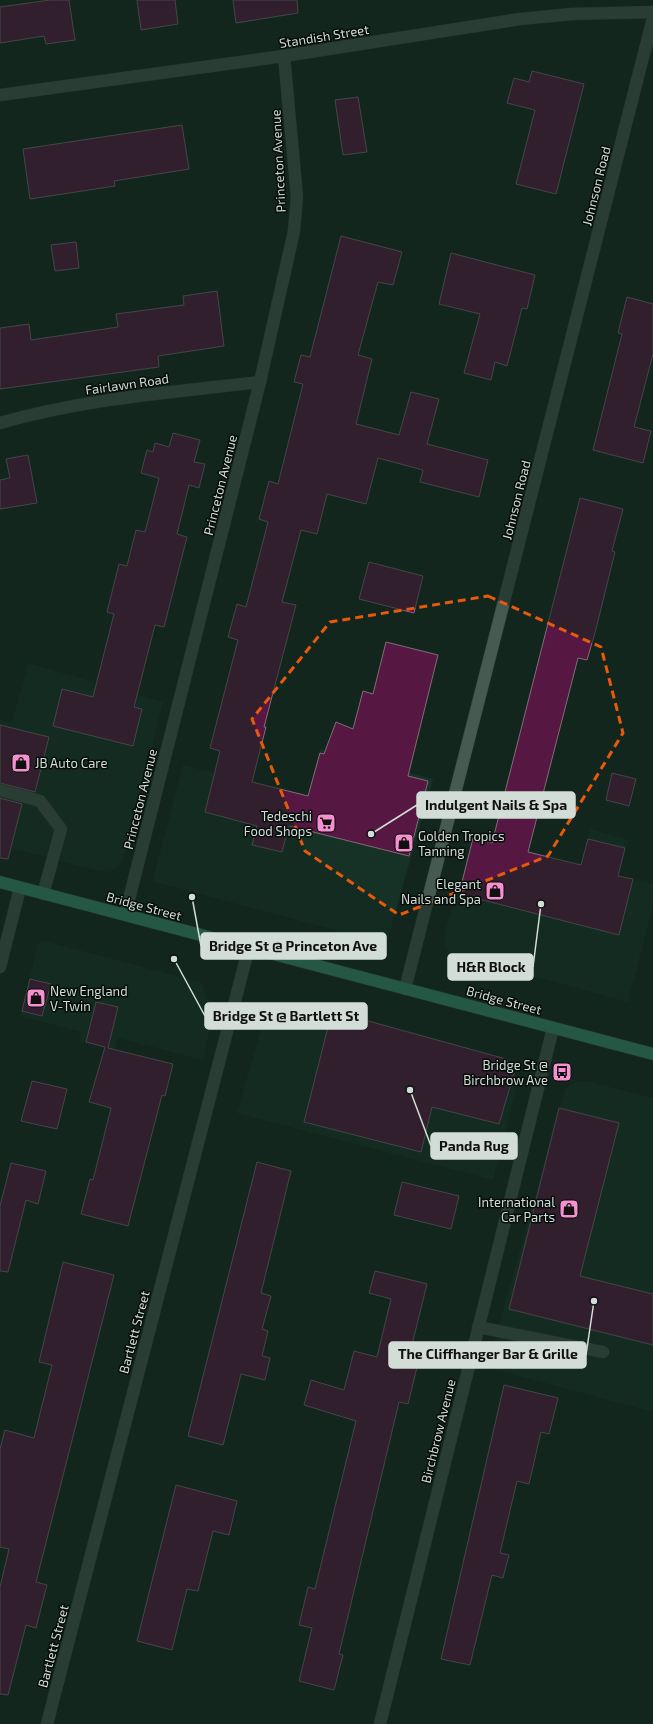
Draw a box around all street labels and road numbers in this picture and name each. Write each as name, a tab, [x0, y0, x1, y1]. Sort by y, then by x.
street label: Standish Street	[278, 21, 370, 51]
street label: Princeton Avenue	[267, 109, 289, 213]
street label: Johnson Road	[578, 145, 614, 227]
street label: Fairlawn Road	[84, 370, 170, 398]
street label: Princeton Avenue	[200, 433, 240, 537]
street label: Johnson Road	[498, 459, 534, 541]
street label: Princeton Avenue	[120, 747, 160, 851]
street label: Bridge Street	[105, 888, 183, 924]
street label: Bridge Street	[465, 982, 543, 1018]
street label: Bartlett Street	[115, 1289, 153, 1375]
street label: Birchbrow Avenue	[417, 1377, 459, 1485]
street label: Bartlett Street	[34, 1603, 72, 1689]

